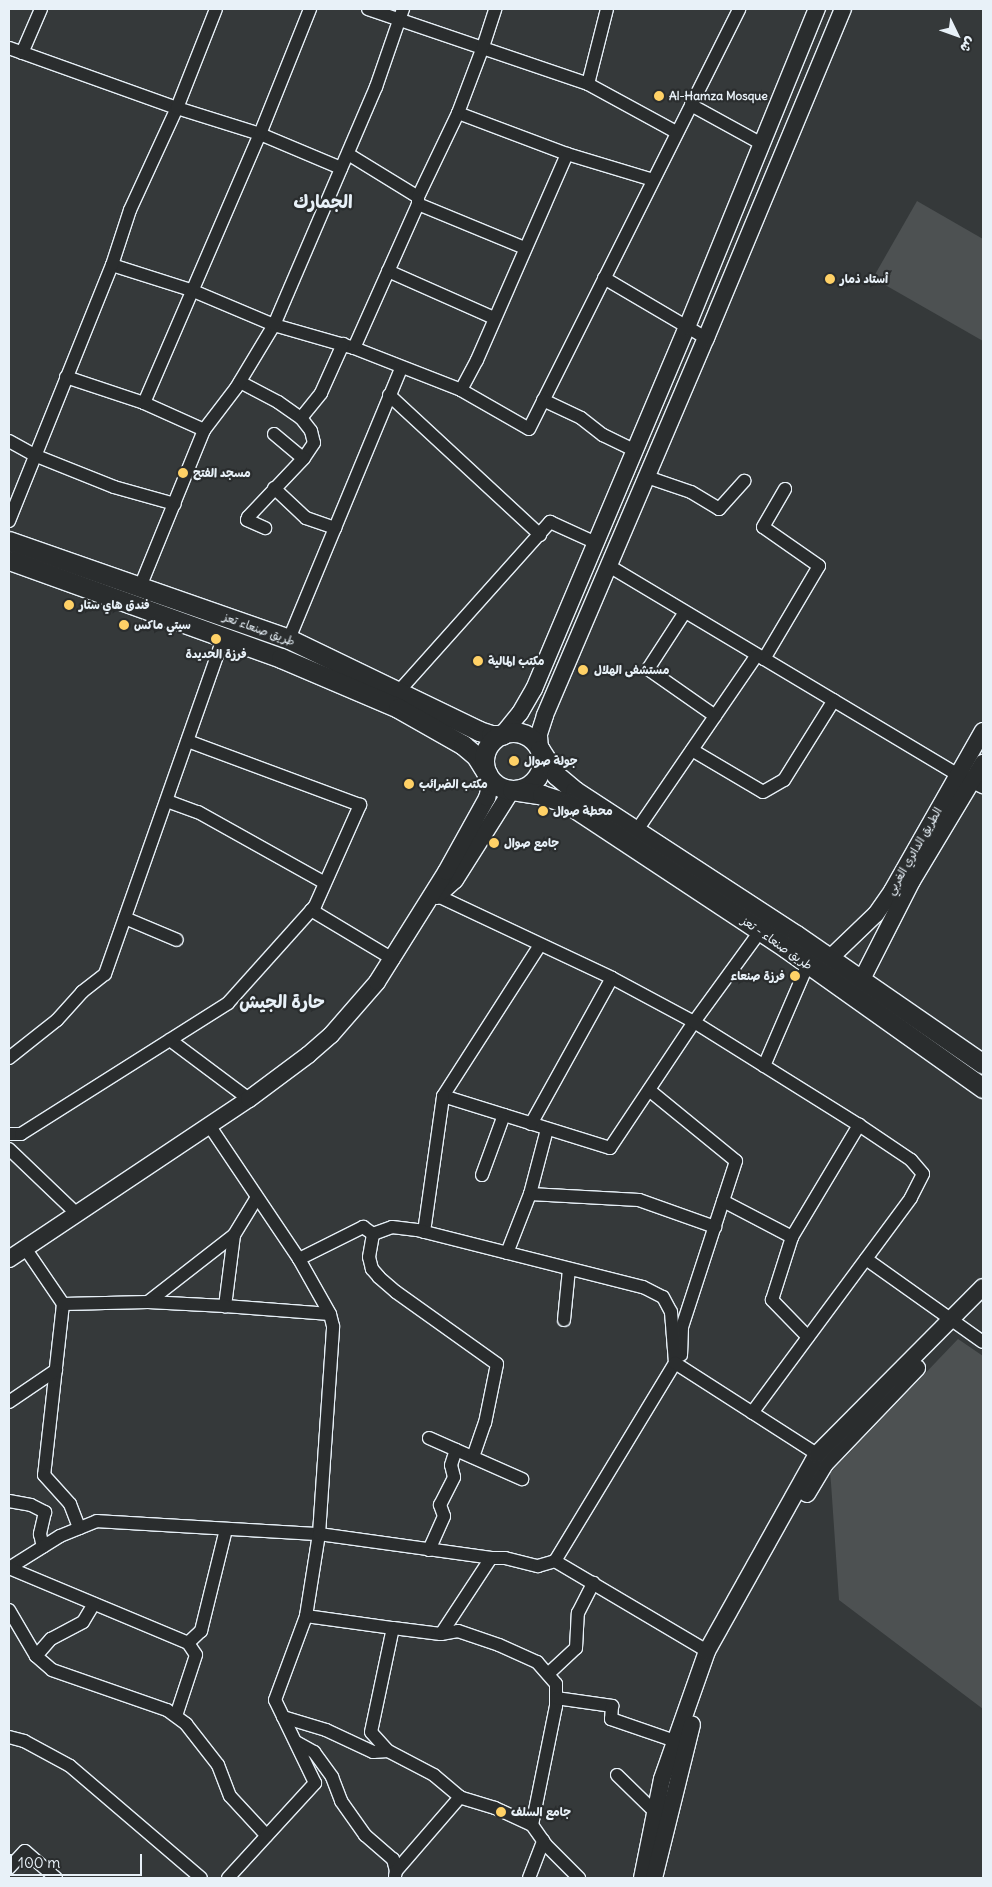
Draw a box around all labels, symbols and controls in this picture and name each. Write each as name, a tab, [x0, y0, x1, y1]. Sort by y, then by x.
north arrow	[932, 10, 982, 60]
text: ش	[956, 33, 980, 57]
place label: Al-Hamza Mosque	[669, 89, 768, 103]
marker: Al-Hamza Mosque	[653, 90, 665, 102]
district label: الجمارك	[293, 191, 353, 213]
place label: أستاد ذمار	[840, 272, 888, 286]
marker: أستاد ذمار	[824, 273, 836, 285]
place label: مسجد الفتح	[193, 466, 251, 480]
marker: مسجد الفتح	[177, 467, 189, 479]
place label: فندق هاي ستار	[79, 598, 150, 612]
marker: فندق هاي ستار	[63, 599, 75, 611]
street label: طريق صنعاء تعز	[221, 609, 297, 649]
place label: سيتي ماكس	[134, 618, 191, 632]
marker: سيتي ماكس	[118, 619, 130, 631]
marker: فرزة الحديدة	[210, 633, 222, 645]
place label: فرزة الحديدة	[185, 647, 247, 661]
place label: مكتب المالية	[488, 654, 544, 668]
marker: مكتب المالية	[472, 655, 484, 667]
marker: مستشفى الهلال	[576, 663, 590, 677]
place label: مستشفى الهلال	[594, 663, 669, 677]
place label: جولة صوال	[524, 754, 578, 768]
marker: جولة صوال	[508, 755, 520, 767]
place label: مكتب الضرائب	[419, 777, 488, 791]
marker: مكتب الضرائب	[403, 778, 415, 790]
place label: محطة صوال	[553, 804, 613, 818]
marker: محطة صوال	[537, 805, 549, 817]
street label: الطريق الدائري الغربي	[883, 805, 945, 897]
place label: جامع صوال	[504, 836, 559, 850]
marker: جامع صوال	[488, 837, 500, 849]
street label: طريق صنعاء - تعز	[739, 913, 815, 973]
place label: فرزة صنعاء	[730, 969, 785, 983]
marker: فرزة صنعاء	[789, 970, 801, 982]
district label: حارة الجيش	[239, 991, 325, 1013]
place label: جامع السلف	[511, 1805, 571, 1819]
marker: جامع السلف	[495, 1806, 507, 1818]
scale bar	[12, 1844, 145, 1876]
text: 100 m	[18, 1853, 60, 1872]

